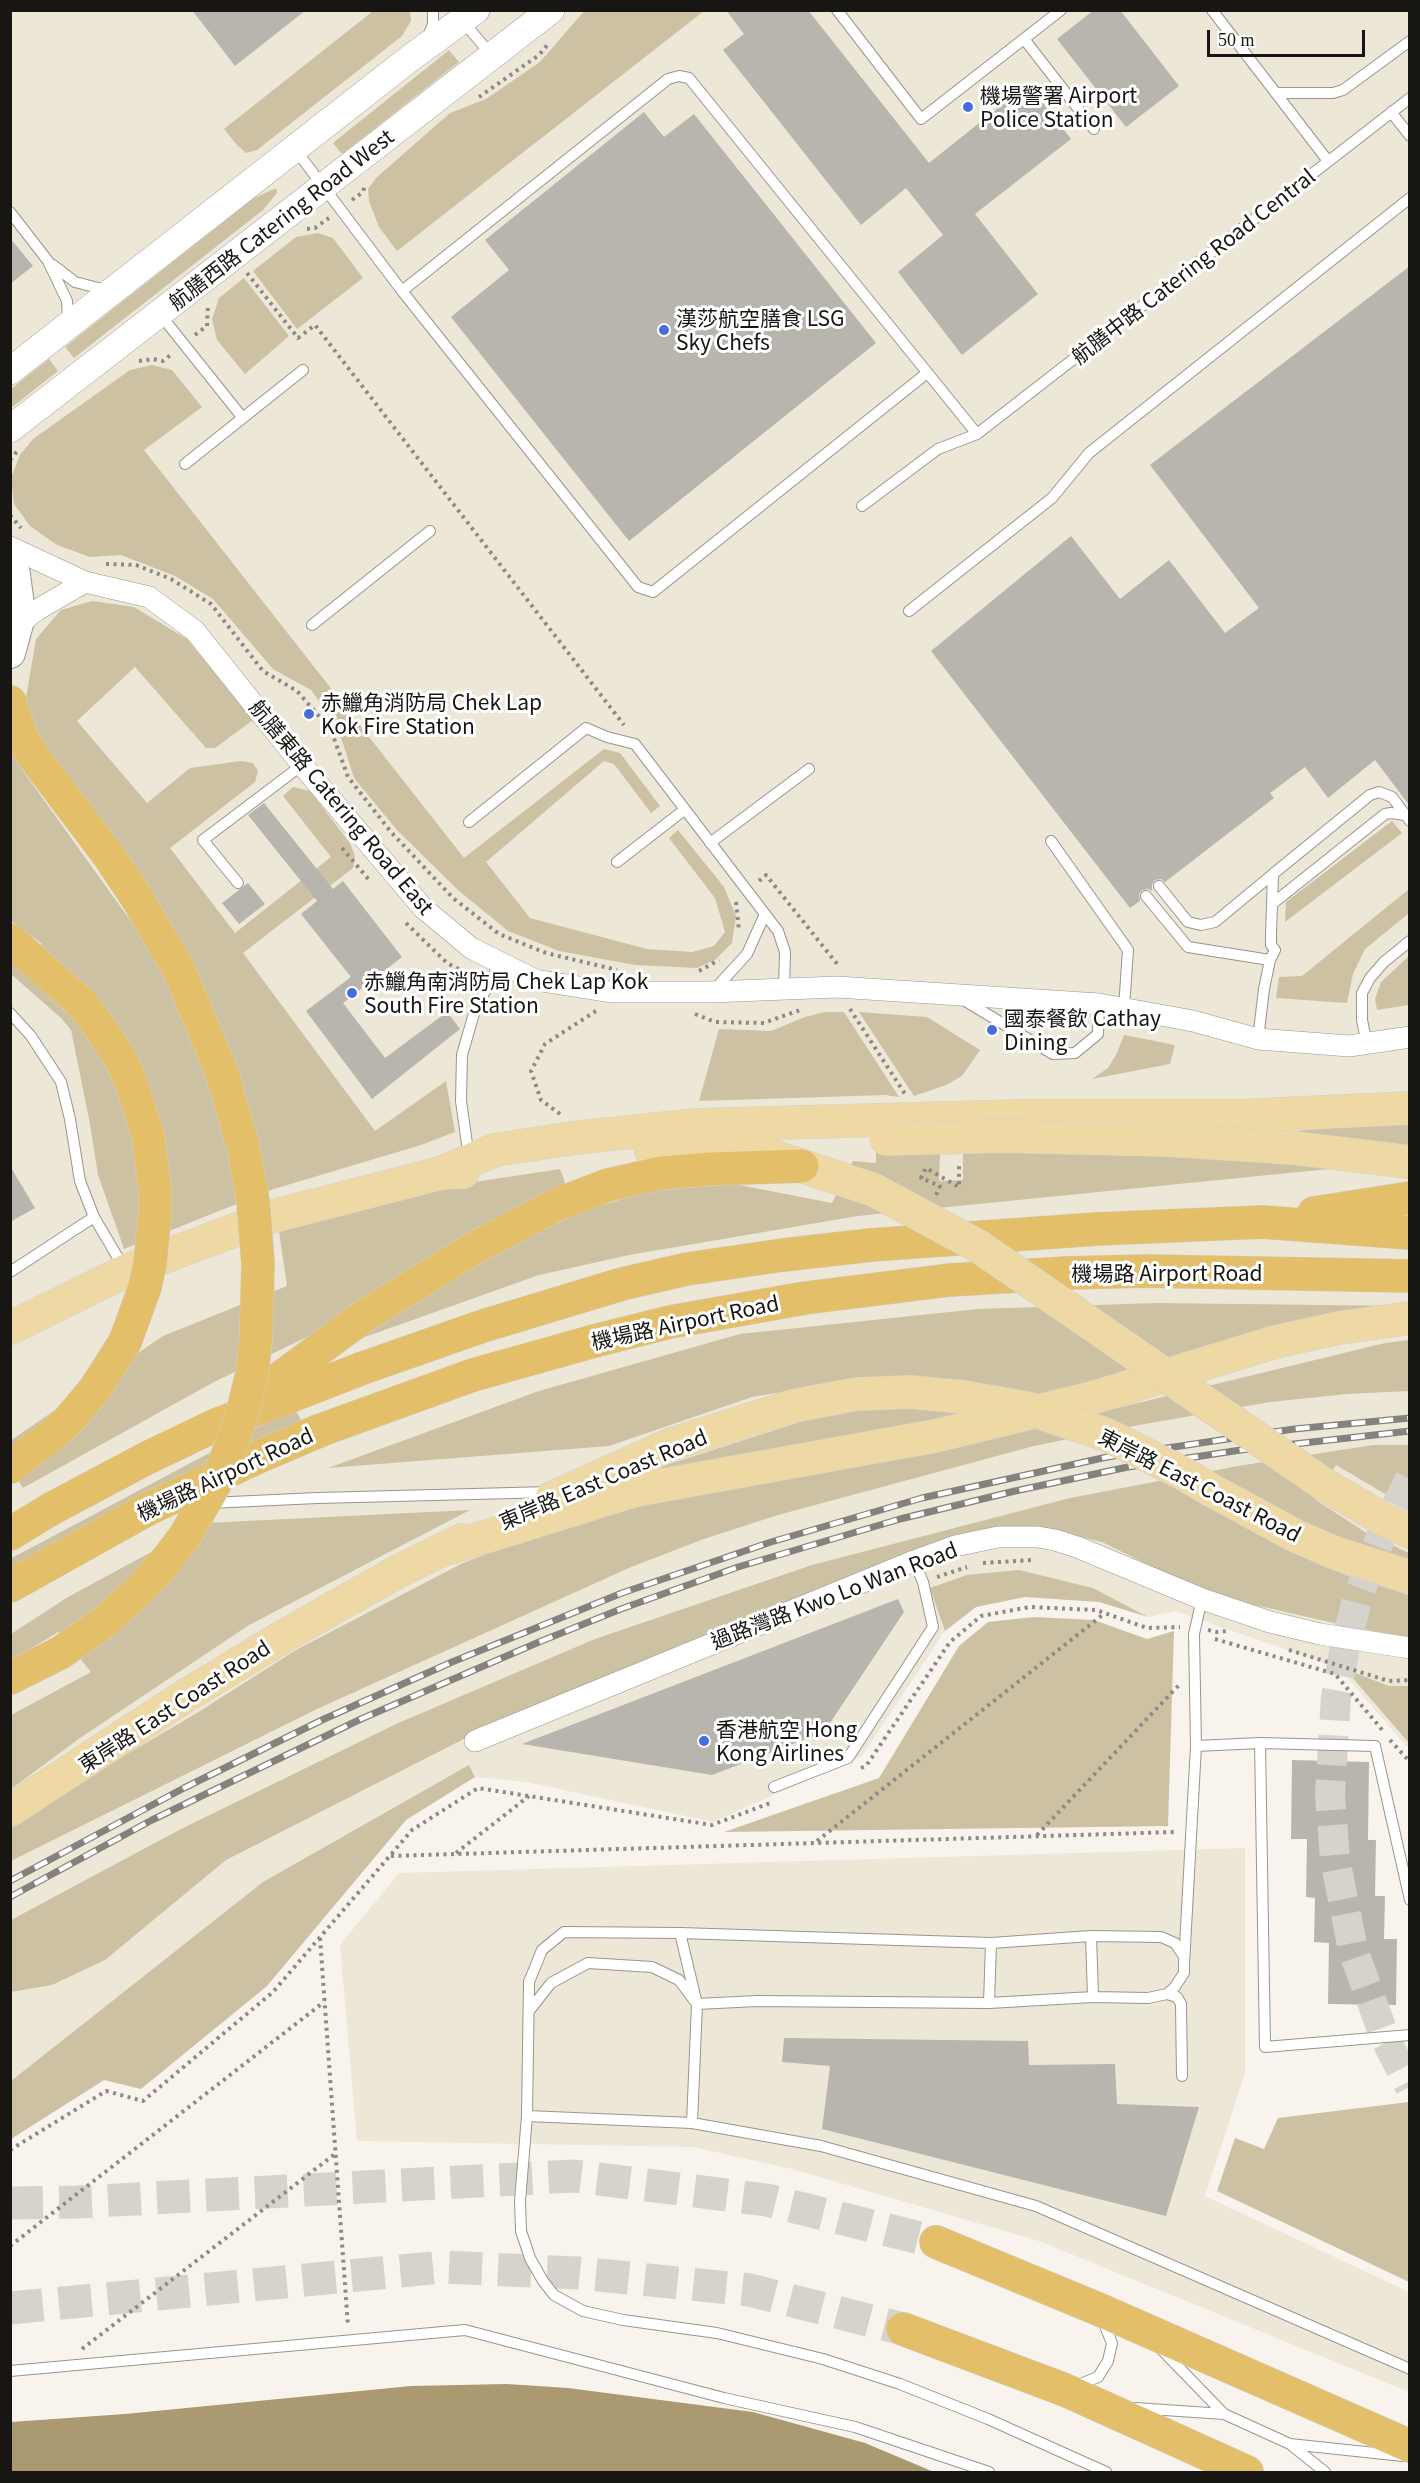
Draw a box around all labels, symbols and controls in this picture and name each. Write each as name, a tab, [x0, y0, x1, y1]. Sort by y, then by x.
scale bar	[1210, 18, 1368, 56]
text: 50 m	[1218, 30, 1255, 50]
place label: 機場警署 Airport Police Station	[980, 82, 1137, 132]
marker: 機場警署 Airport Police Station	[961, 100, 975, 114]
street label: 航膳西路 Catering Road West	[164, 123, 398, 315]
street label: 航膳中路 Catering Road Central	[1066, 163, 1320, 369]
place label: 漢莎航空膳食 LSG Sky Chefs	[676, 305, 845, 355]
marker: 漢莎航空膳食 LSG Sky Chefs	[657, 323, 671, 337]
place label: 赤鱲角消防局 Chek Lap Kok Fire Station	[321, 689, 542, 739]
street label: 航膳東路 Catering Road East	[245, 695, 439, 919]
marker: 赤鱲角消防局 Chek Lap Kok Fire Station	[302, 707, 316, 721]
place label: 赤鱲角南消防局 Chek Lap Kok South Fire Station	[364, 968, 648, 1018]
marker: 赤鱲角南消防局 Chek Lap Kok South Fire Station	[345, 986, 359, 1000]
place label: 國泰餐飲 Cathay Dining	[1004, 1005, 1161, 1055]
marker: 國泰餐飲 Cathay Dining	[985, 1023, 999, 1037]
street label: 機場路 Airport Road	[1071, 1260, 1263, 1286]
street label: 機場路 Airport Road	[589, 1290, 781, 1354]
street label: 機場路 Airport Road	[133, 1422, 317, 1526]
street label: 東岸路 East Coast Road	[1095, 1423, 1305, 1547]
street label: 東岸路 East Coast Road	[495, 1424, 711, 1534]
street label: 過路灣路 Kwo Lo Wan Road	[707, 1536, 961, 1654]
street label: 東岸路 East Coast Road	[73, 1635, 275, 1777]
place label: 香港航空 Hong Kong Airlines	[716, 1716, 857, 1766]
marker: 香港航空 Hong Kong Airlines	[697, 1734, 711, 1748]

